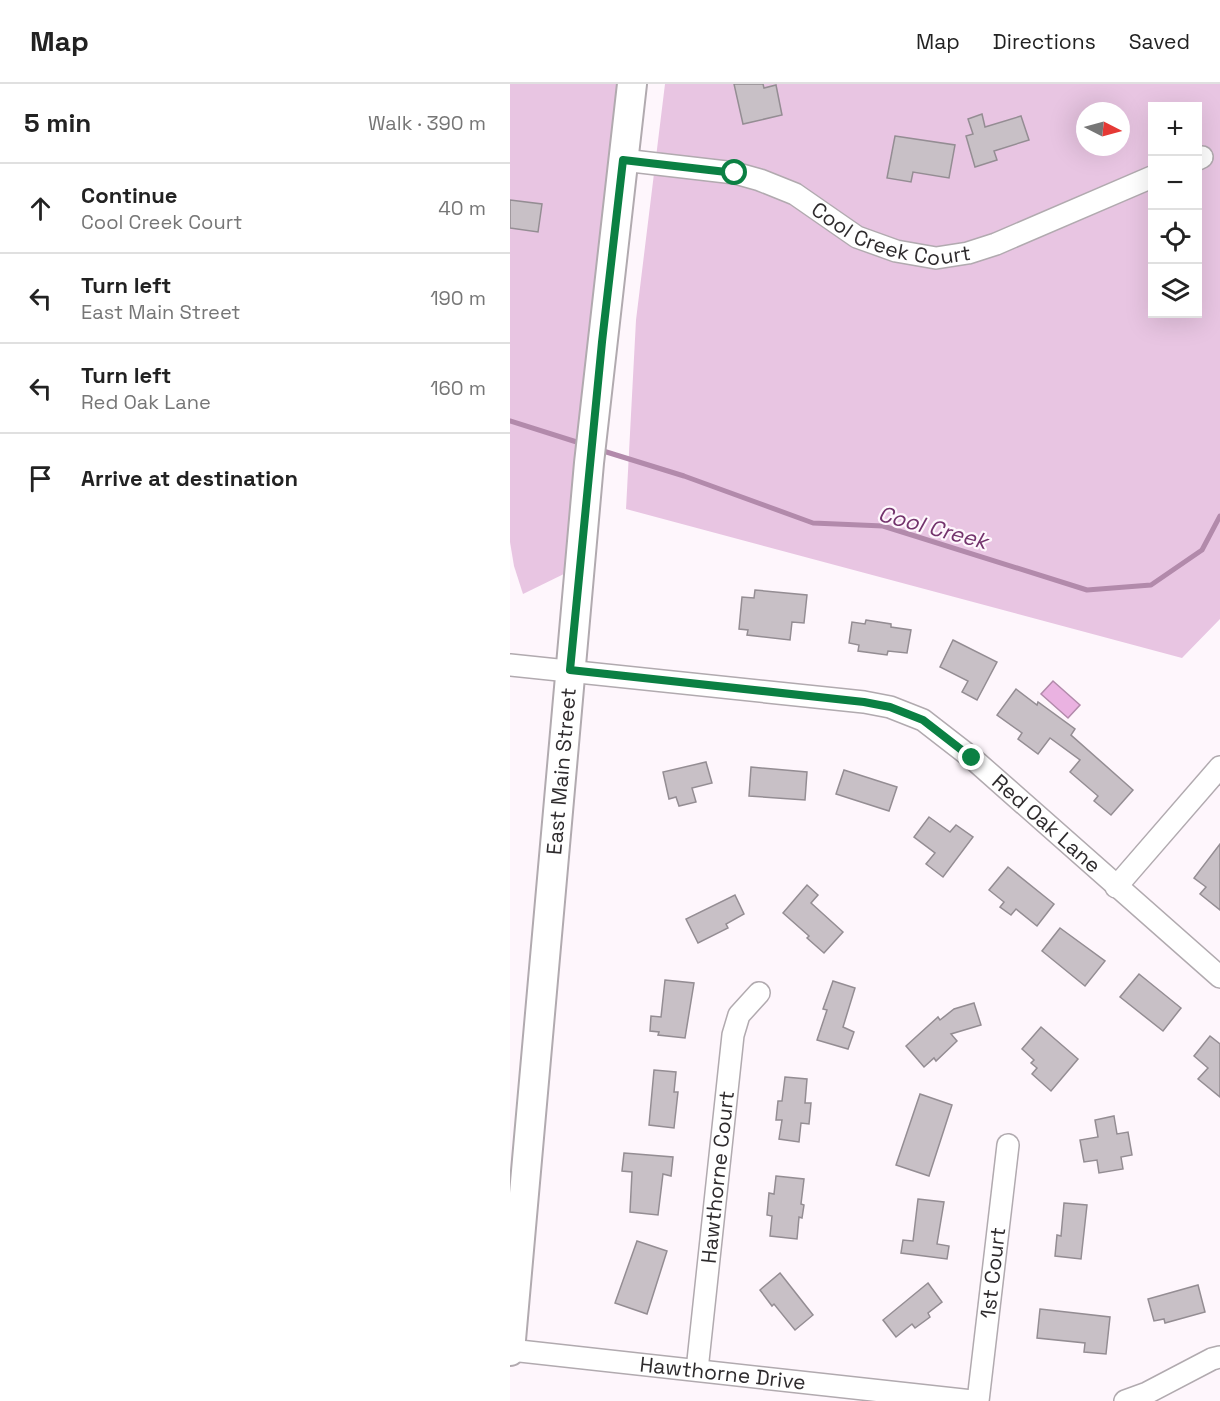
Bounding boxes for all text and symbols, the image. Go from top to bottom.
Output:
text: Map [30,23,89,59]
text: Map [916,28,960,55]
text: Directions [993,28,1096,55]
text: Saved [1129,28,1190,55]
north arrow [1076,102,1130,156]
map controls [1148,102,1202,318]
button: + [1148,102,1202,156]
text: 5 min [24,106,91,140]
text: Walk · 390 m [368,110,486,136]
button: − [1148,156,1202,210]
route start [721,159,747,185]
text: Continue [81,181,177,209]
icon: ahead [24,192,57,225]
text: 40 m [438,195,486,221]
street label: Cool Creek Court [806,195,972,272]
text: Cool Creek Court [81,209,242,235]
button: locate [1148,210,1202,264]
button: layers [1148,264,1202,318]
text: Turn left [81,271,171,299]
icon: left [24,282,57,315]
text: 190 m [430,285,486,311]
text: East Main Street [81,299,241,325]
text: Turn left [81,361,171,389]
icon: left [24,372,57,405]
text: 160 m [430,375,486,401]
text: Red Oak Lane [81,389,211,415]
icon: arrive [24,462,57,495]
text: Arrive at destination [81,464,298,492]
water label: Cool Creek [875,499,993,556]
street label: East Main Street [540,687,582,856]
route end [958,744,984,770]
street label: Red Oak Lane [987,768,1107,878]
street label: Hawthorne Court [695,1089,740,1265]
street label: 1st Court [974,1226,1011,1320]
street label: Hawthorne Drive [638,1350,807,1396]

